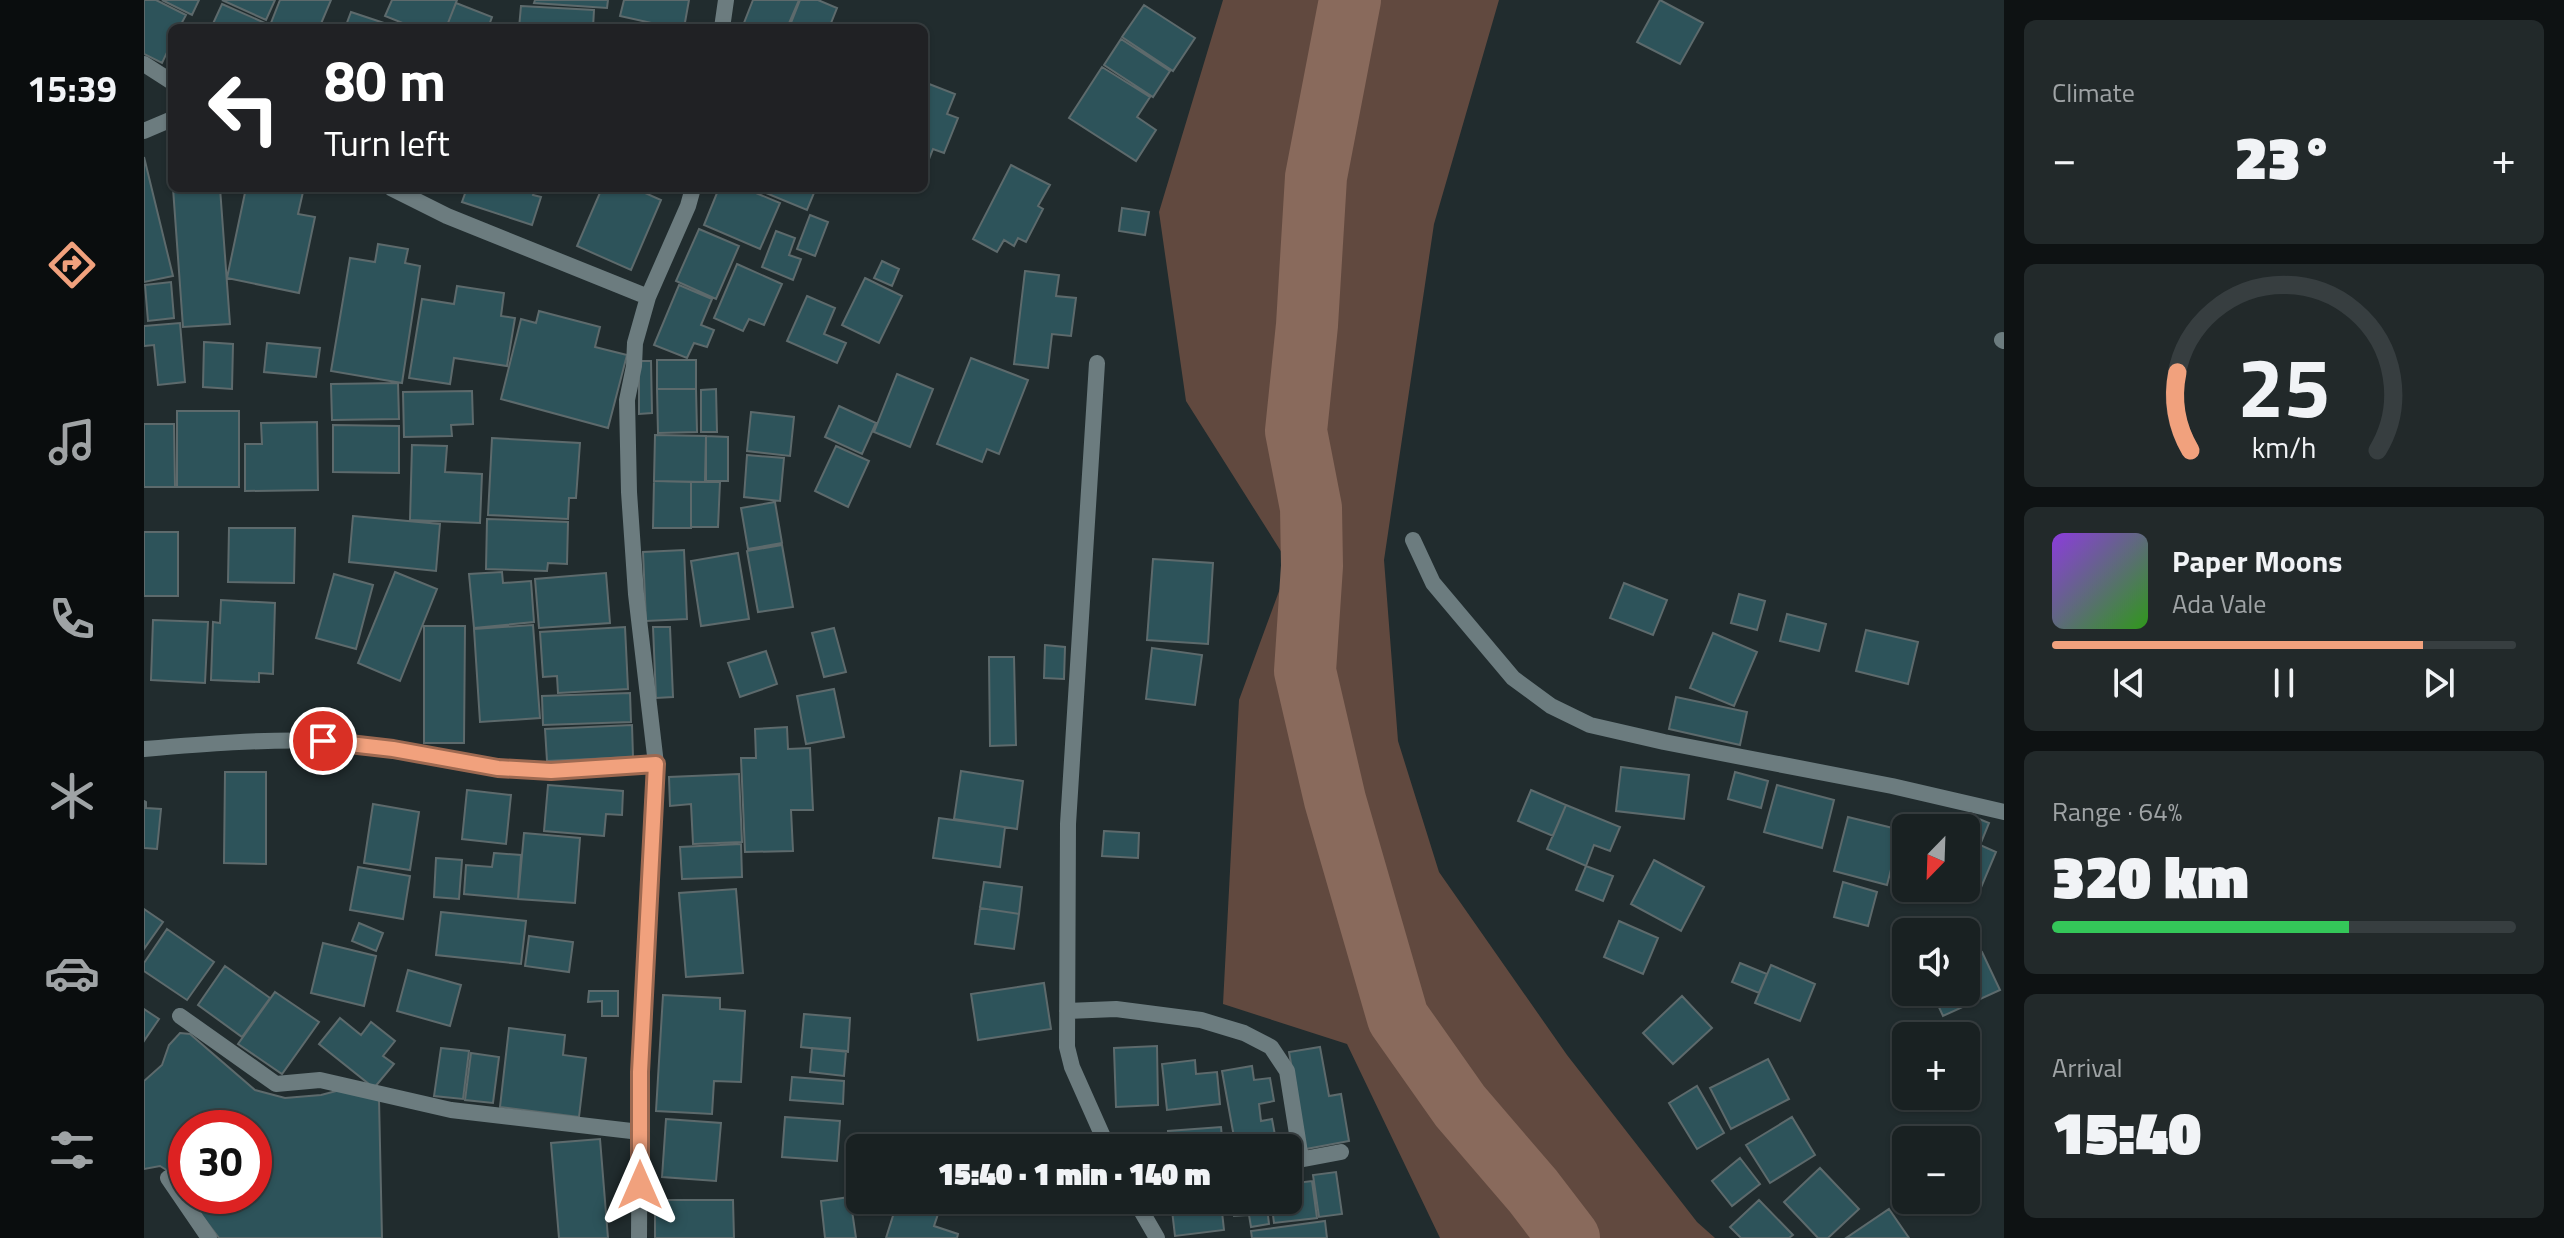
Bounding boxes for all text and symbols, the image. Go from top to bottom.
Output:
text: 80 m [324,38,446,123]
icon: left [192,56,296,160]
text: 15:39 [27,61,117,116]
text: Climate [2052,73,2135,112]
text: 23° [2235,111,2334,202]
text: Turn left [324,115,450,170]
text: − [2052,124,2077,191]
text: + [2491,124,2516,191]
icon: directions [44,237,100,293]
text: 25 [2237,323,2331,449]
icon: music [44,414,100,470]
text: km/h [2252,427,2316,470]
text: Paper Moons [2172,538,2342,584]
text: Ada Vale [2172,584,2266,623]
icon: phone [44,591,100,647]
icon: previous [2107,661,2151,705]
icon: pause [2262,661,2306,705]
icon: next [2417,661,2461,705]
pin [289,707,357,775]
icon: arrive [301,719,345,763]
icon: climate [44,768,100,824]
text: Range · 64% [2052,792,2182,831]
north arrow [1892,814,1980,902]
map controls [1892,814,1980,1214]
text: 320 km [2052,830,2249,921]
button: sound [1892,918,1980,1006]
icon: car [44,945,100,1001]
button: + [1892,1022,1980,1110]
text: Arrival [2052,1048,2123,1087]
text: 15:40 [2052,1086,2201,1177]
speed limit sign: 30 [168,1110,272,1214]
icon: filters [44,1122,100,1178]
button: − [1892,1126,1980,1214]
position arrow [598,1143,682,1227]
text: 15:40 · 1 min · 140 m [938,1151,1210,1197]

